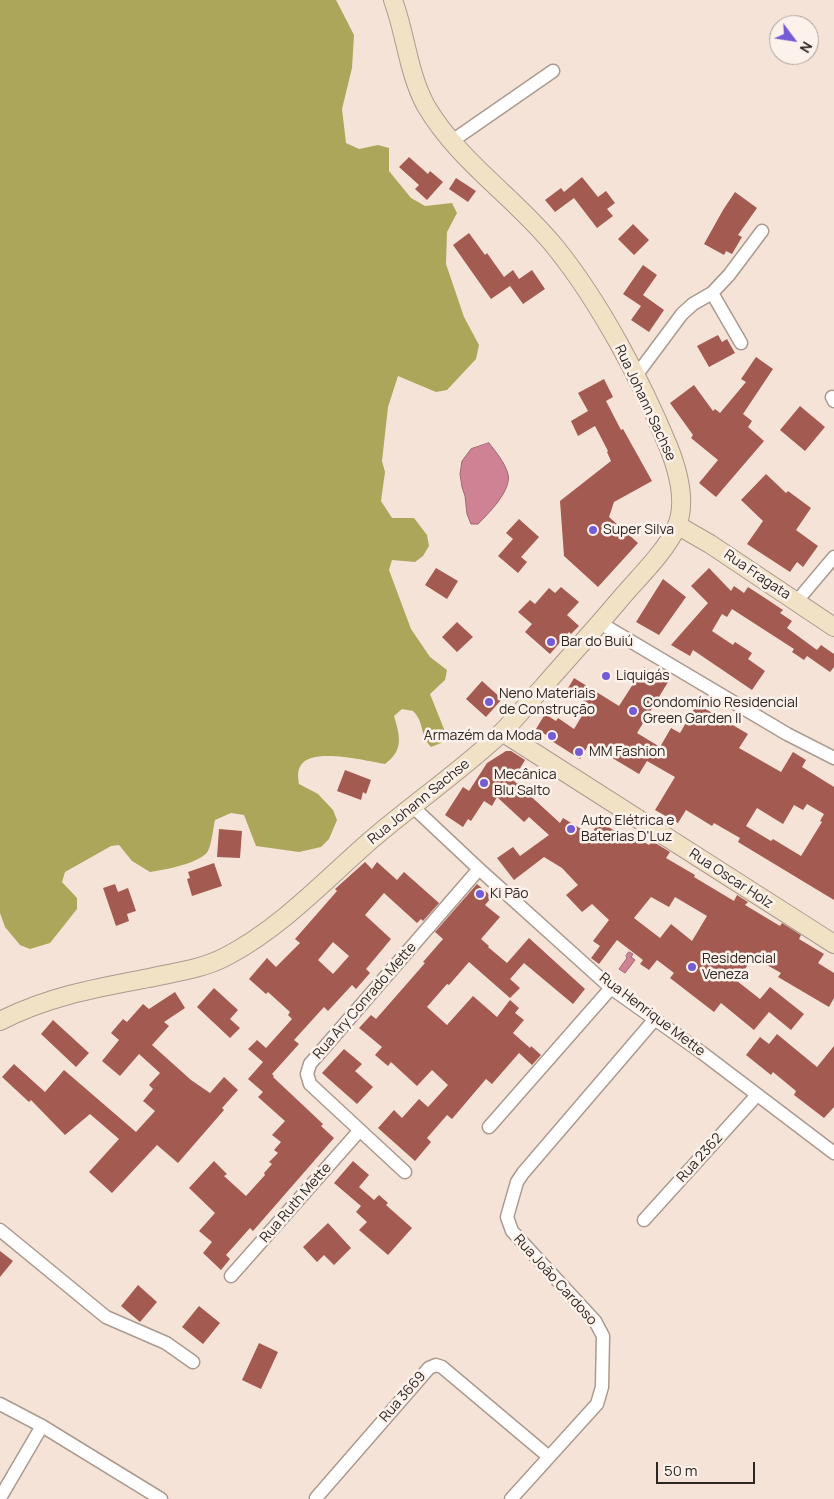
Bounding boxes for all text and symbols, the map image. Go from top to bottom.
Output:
north arrow [769,15,819,65]
text: N [796,38,817,57]
street label: Rua Johann Sachse [611,342,679,464]
place label: Super Silva [603,522,674,538]
marker: Super Silva [587,524,599,536]
street label: Rua Fragata [720,547,794,603]
place label: Bar do Buiú [561,634,633,650]
marker: Bar do Buiú [545,636,557,648]
place label: Liquigás [616,668,670,684]
marker: Liquigás [600,670,612,682]
place label: Neno Materiais de Construção [499,686,596,719]
place label: Condomínio Residencial Green Garden II [643,695,798,728]
marker: Neno Materiais de Construção [483,696,495,708]
marker: Condomínio Residencial Green Garden II [627,705,639,717]
place label: Armazém da Moda [424,728,542,744]
marker: Armazém da Moda [546,730,558,742]
place label: MM Fashion [589,744,665,760]
marker: MM Fashion [573,746,585,758]
street label: Rua Johann Sachse [365,756,473,848]
place label: Mecânica Blu Salto [494,767,556,800]
marker: Mecânica Blu Salto [478,777,490,789]
place label: Auto Elétrica e Baterias D'Luz [581,813,674,846]
marker: Auto Elétrica e Baterias D'Luz [565,823,577,835]
street label: Rua Oscar Holz [686,846,776,912]
place label: Ki Pão [490,886,529,902]
marker: Ki Pão [474,888,486,900]
street label: Rua Ary Conrado Mette [310,939,420,1063]
place label: Residencial Veneza [702,951,776,984]
marker: Residencial Veneza [686,961,698,973]
street label: Rua Henrique Mette [596,970,708,1060]
street label: Rua 2362 [674,1130,726,1186]
street label: Rua Ruth Mette [257,1160,335,1246]
street label: Rua João Cardoso [510,1231,600,1329]
street label: Rua 3669 [377,1368,429,1426]
scale bar [659,1452,758,1484]
text: 50 m [664,1460,698,1481]

